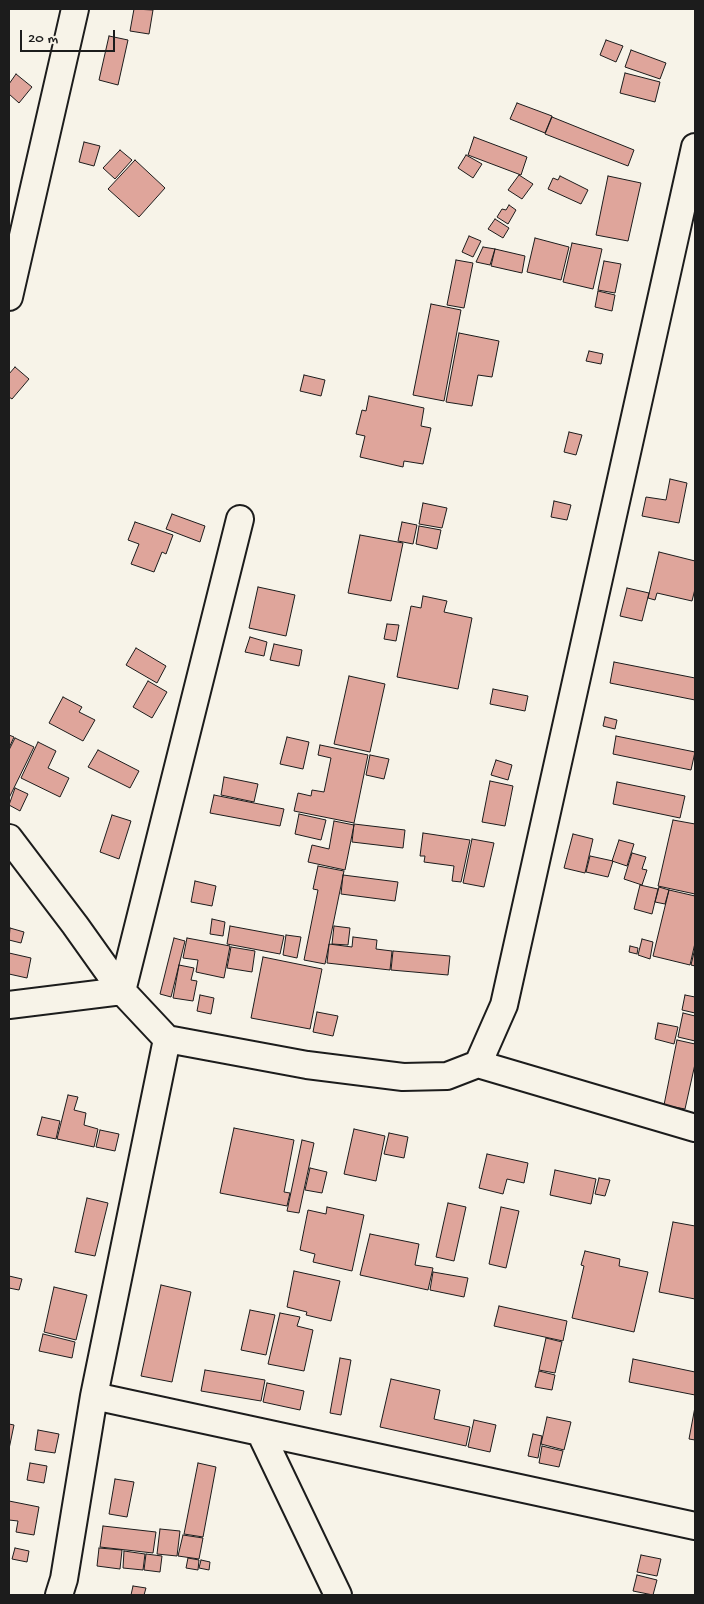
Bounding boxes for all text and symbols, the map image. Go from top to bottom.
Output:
scale bar [22,20,118,52]
text: 20 m [28,30,58,48]

